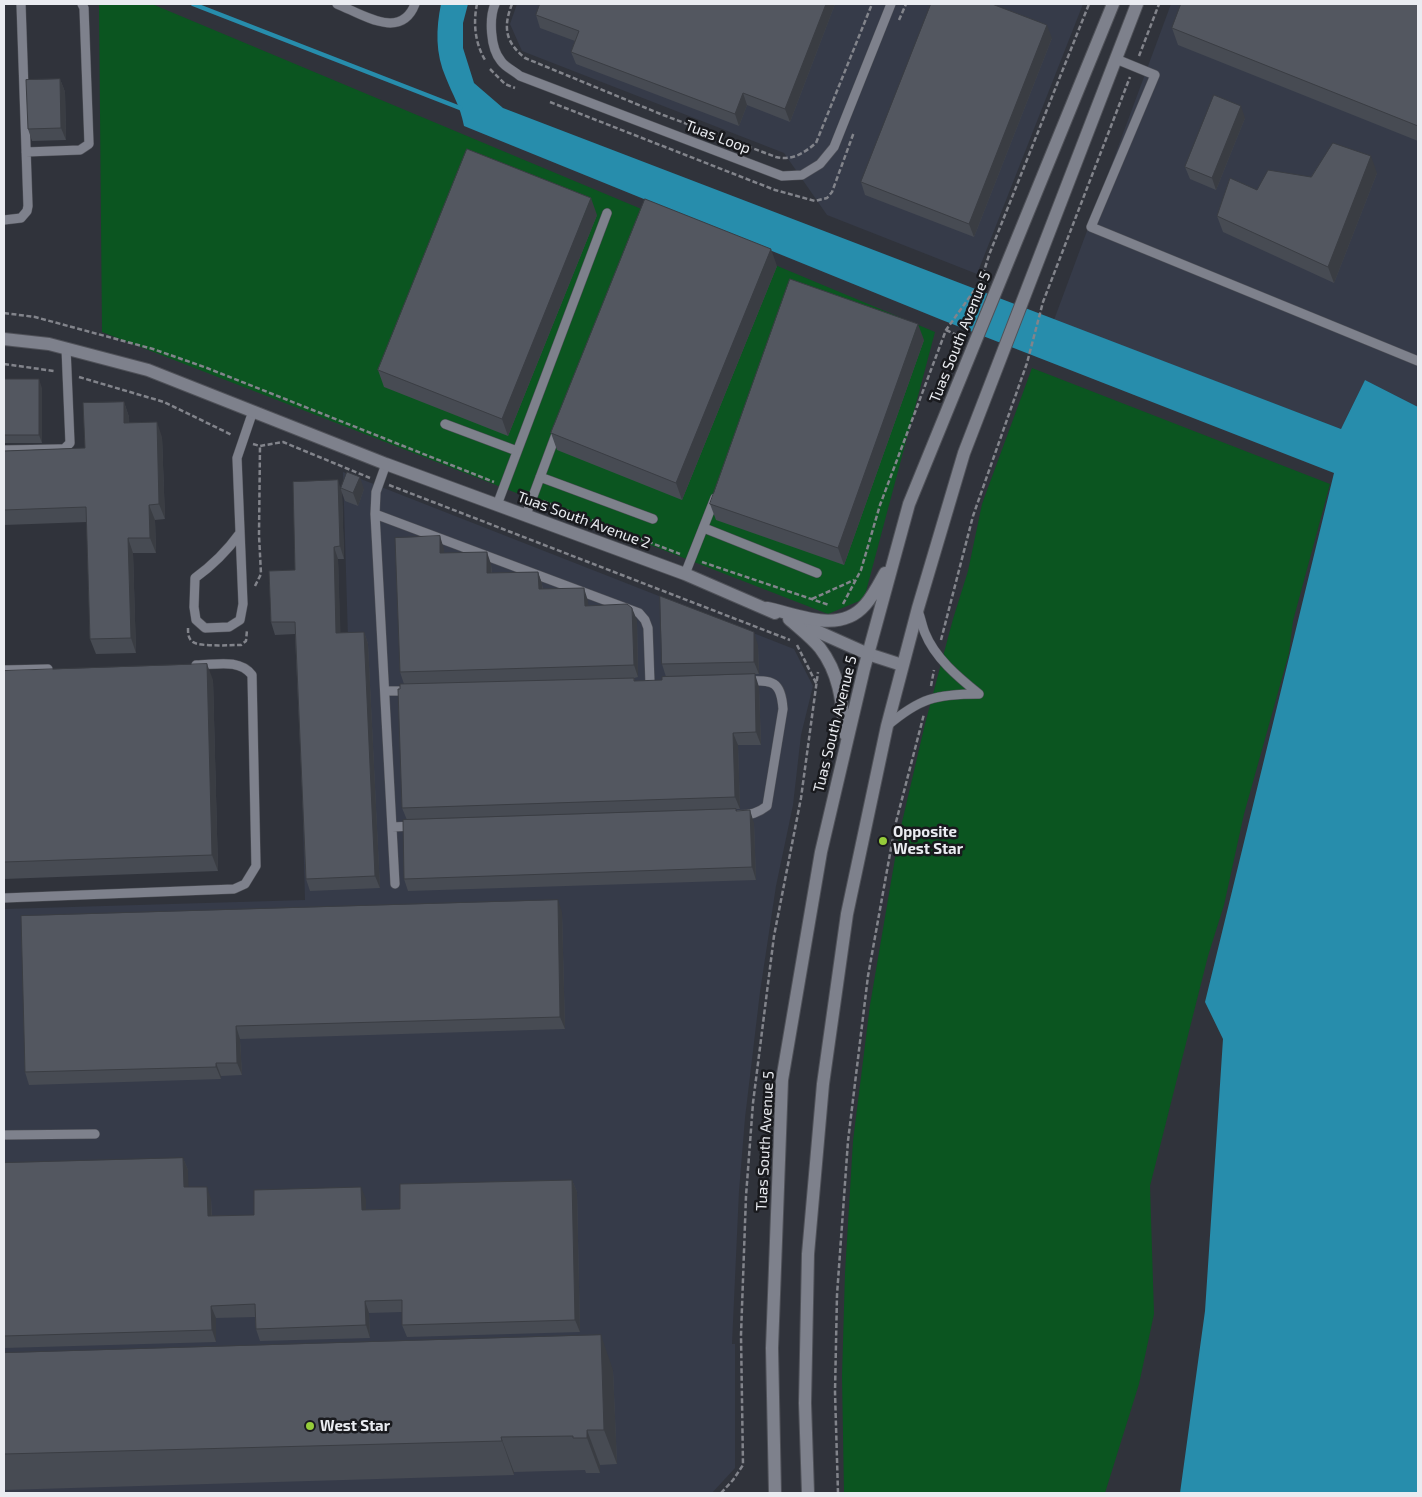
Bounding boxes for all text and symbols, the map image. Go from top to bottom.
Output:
street label: Tuas Loop [683,116,753,158]
street label: Tuas South Avenue 5 [925,269,995,405]
street label: Tuas South Avenue 2 [515,488,653,552]
street label: Tuas South Avenue 5 [809,654,861,794]
place label: Opposite West Star [893,823,963,858]
marker: Opposite West Star [877,835,889,847]
street label: Tuas South Avenue 5 [752,1071,778,1211]
place label: West Star [320,1417,390,1435]
marker: West Star [304,1420,316,1432]

